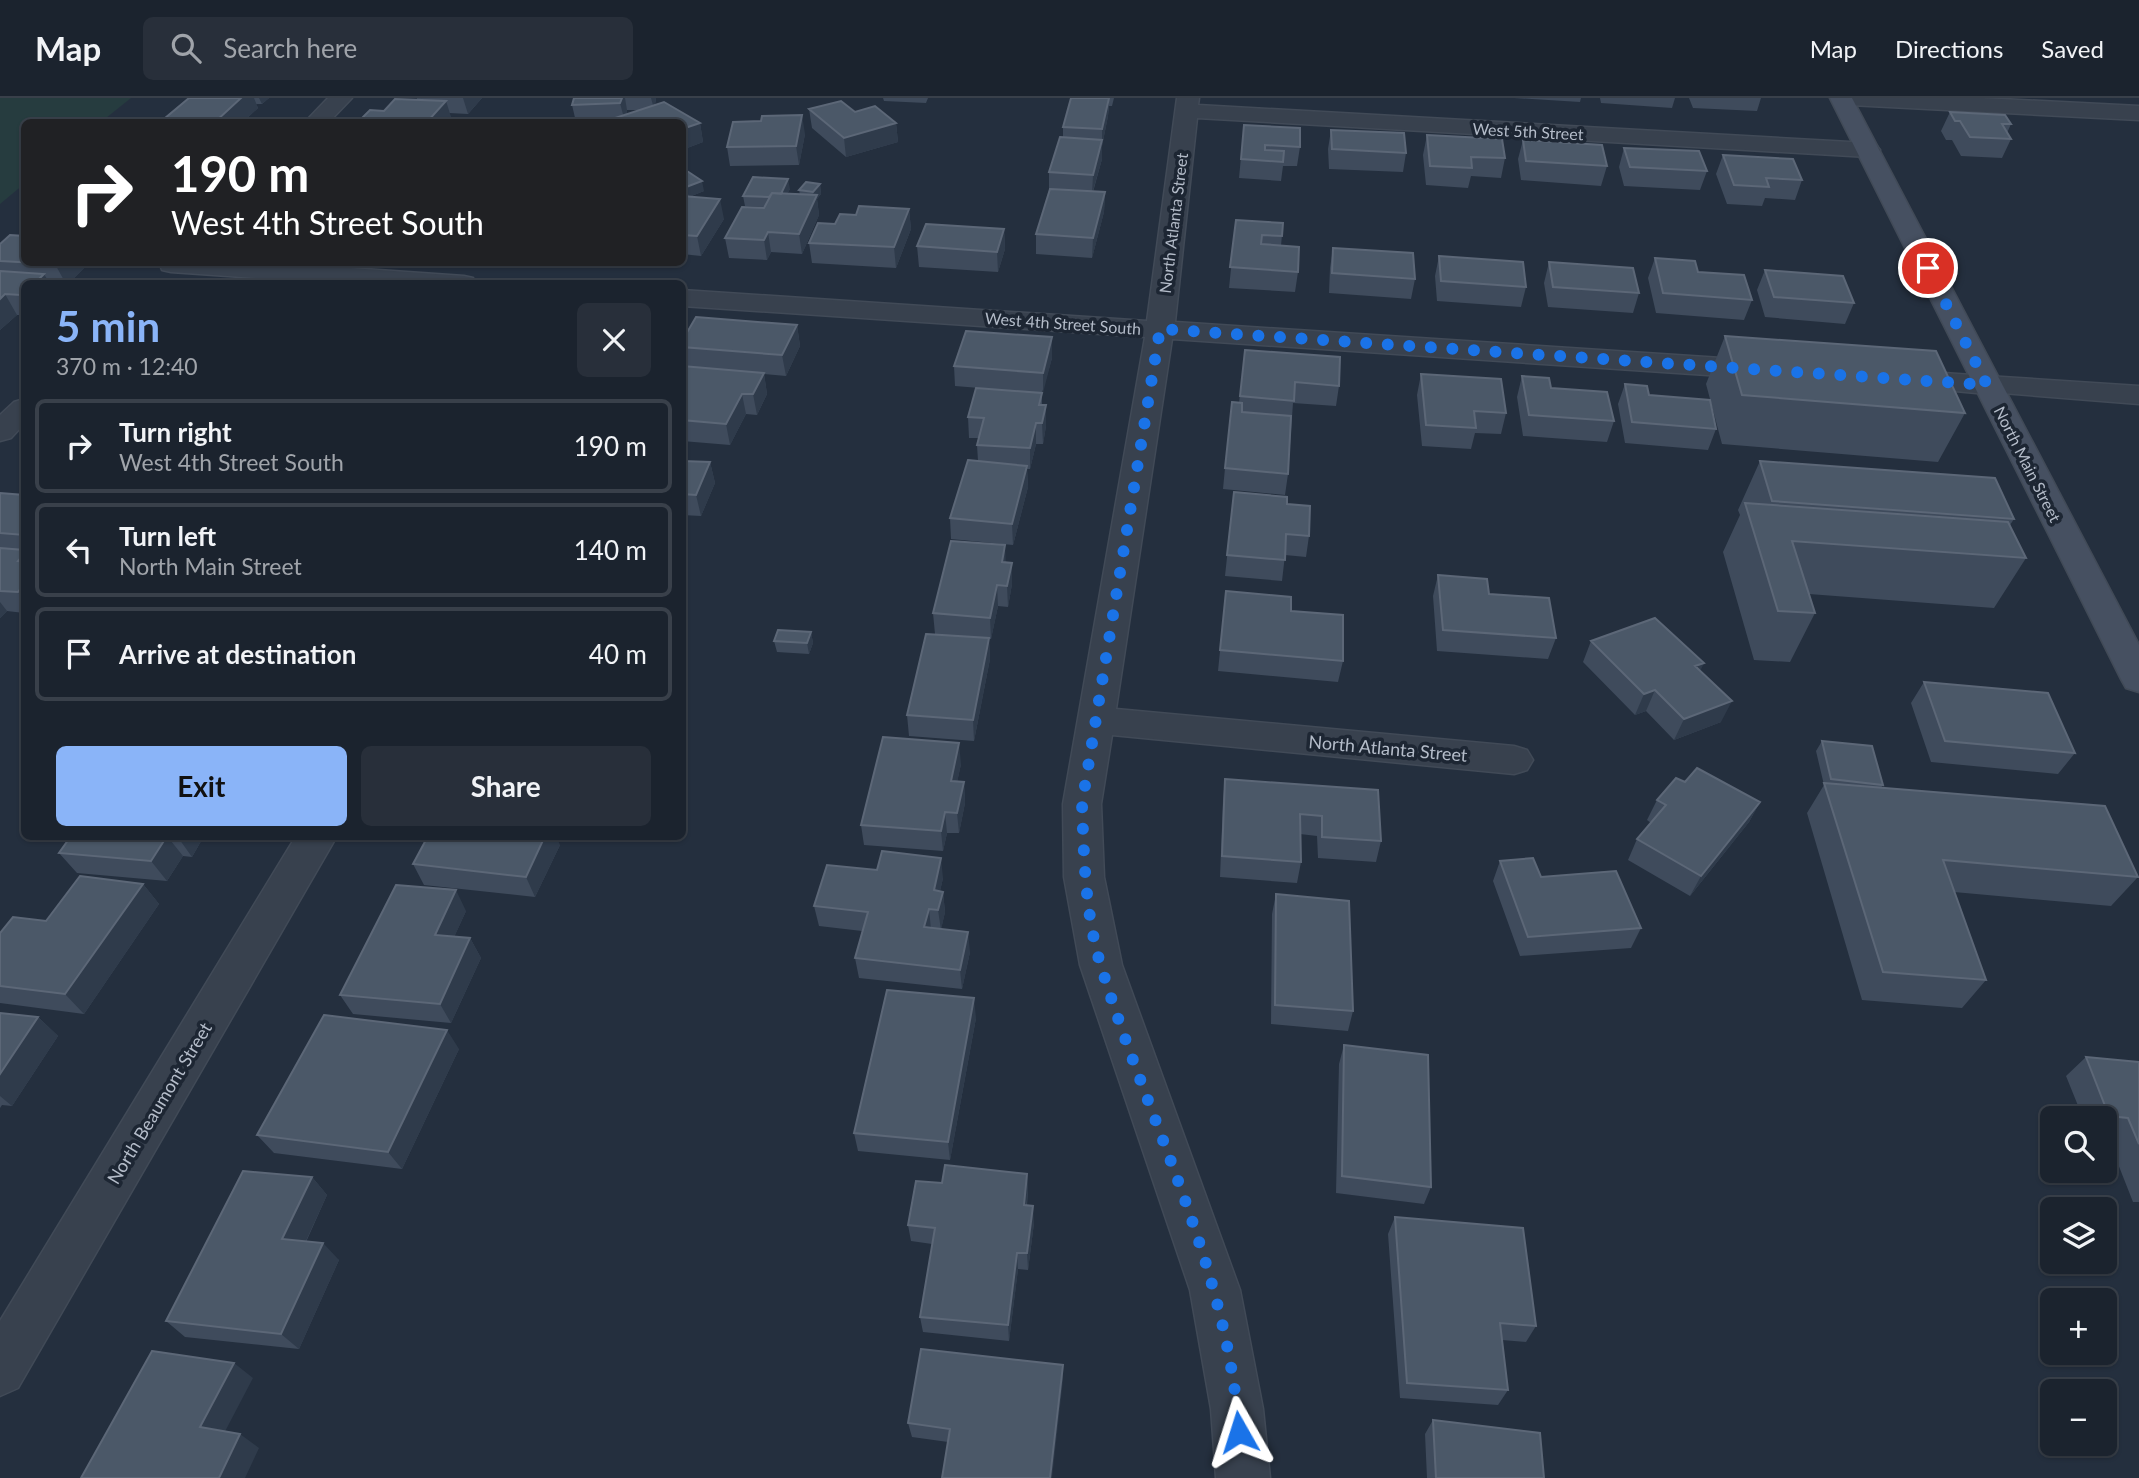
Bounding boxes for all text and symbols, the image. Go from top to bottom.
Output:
search box [143,17,633,80]
text: Map [35,28,101,68]
icon: search [167,29,205,67]
text: Search here [223,32,357,64]
text: Map [1810,34,1857,63]
text: Directions [1895,34,2003,63]
text: Saved [2041,34,2104,63]
street label: West 5th Street [1472,119,1584,143]
text: 190 m [171,144,309,202]
icon: right [56,147,147,238]
street label: North Atlanta Street [1155,151,1191,294]
text: West 4th Street South [171,203,484,242]
pin [1898,238,1958,298]
icon: arrive [1909,249,1947,287]
text: 5 min [56,301,160,351]
button: close [577,303,651,377]
street label: West 4th Street South [984,308,1142,338]
text: 370 m · 12:40 [56,352,198,380]
street label: North Main Street [1991,403,2065,525]
text: Turn right [119,416,232,448]
icon: right [60,427,98,465]
text: 190 m [574,430,647,462]
text: West 4th Street South [119,448,344,476]
text: Turn left [119,520,216,552]
icon: left [60,531,98,569]
text: 140 m [574,534,647,566]
text: North Main Street [119,552,302,580]
icon: arrive [60,635,98,673]
text: Arrive at destination [119,638,356,670]
text: 40 m [589,638,647,670]
street label: North Atlanta Street [1308,730,1469,766]
button: Exit [56,746,347,826]
button: Share [361,746,651,826]
street label: North Beaumont Street [102,1018,216,1188]
map controls [2040,1106,2117,1456]
button: search [2040,1106,2117,1183]
button: layers [2040,1197,2117,1274]
button: + [2040,1288,2117,1365]
button: − [2040,1379,2117,1456]
position arrow [1202,1395,1276,1469]

